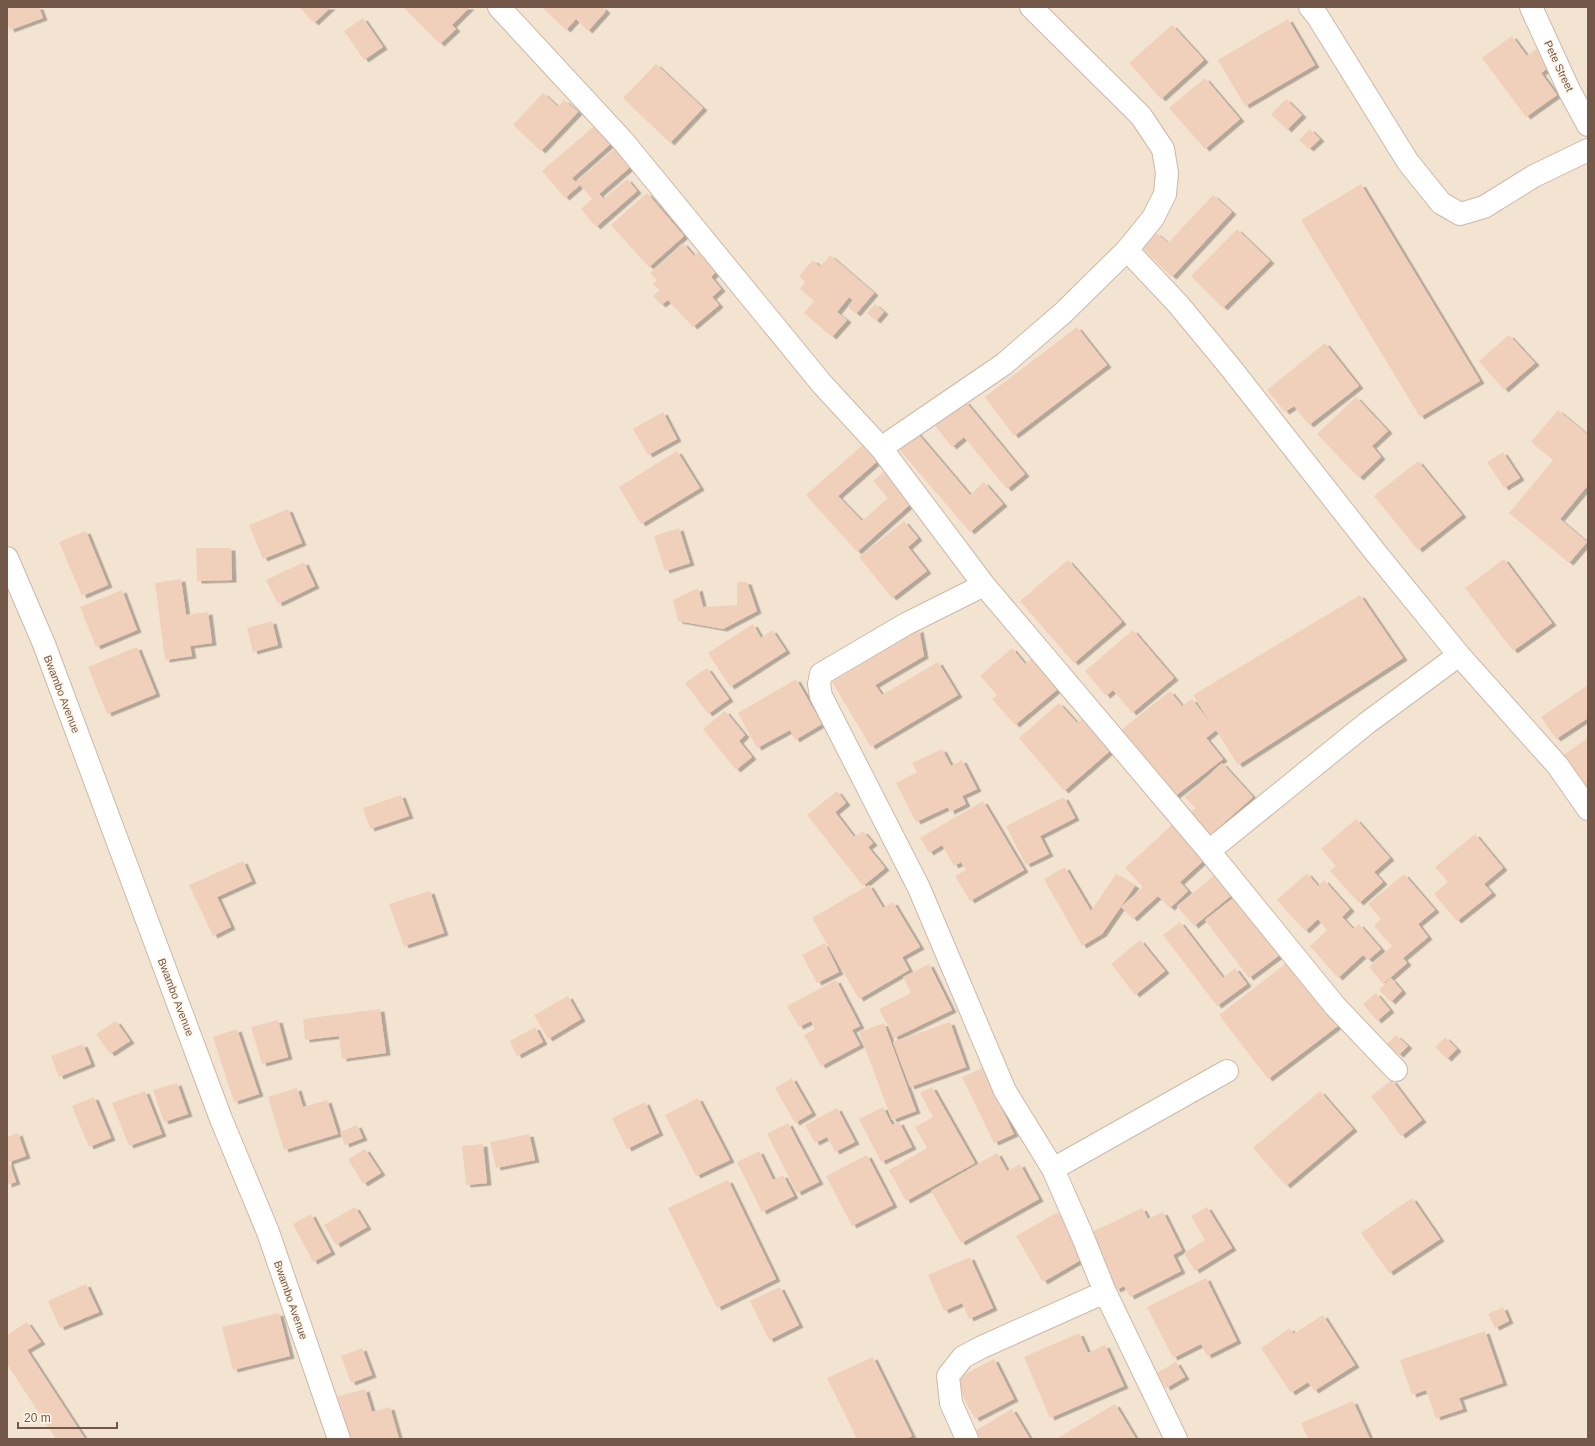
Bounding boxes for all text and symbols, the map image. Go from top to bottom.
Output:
street label: Pete Street [1542,39,1576,93]
street label: Bwambo Avenue [42,653,82,735]
street label: Bwambo Avenue [156,956,196,1038]
street label: Bwambo Avenue [272,1259,310,1341]
scale bar [18,1404,117,1430]
text: 20 m [24,1411,51,1425]

